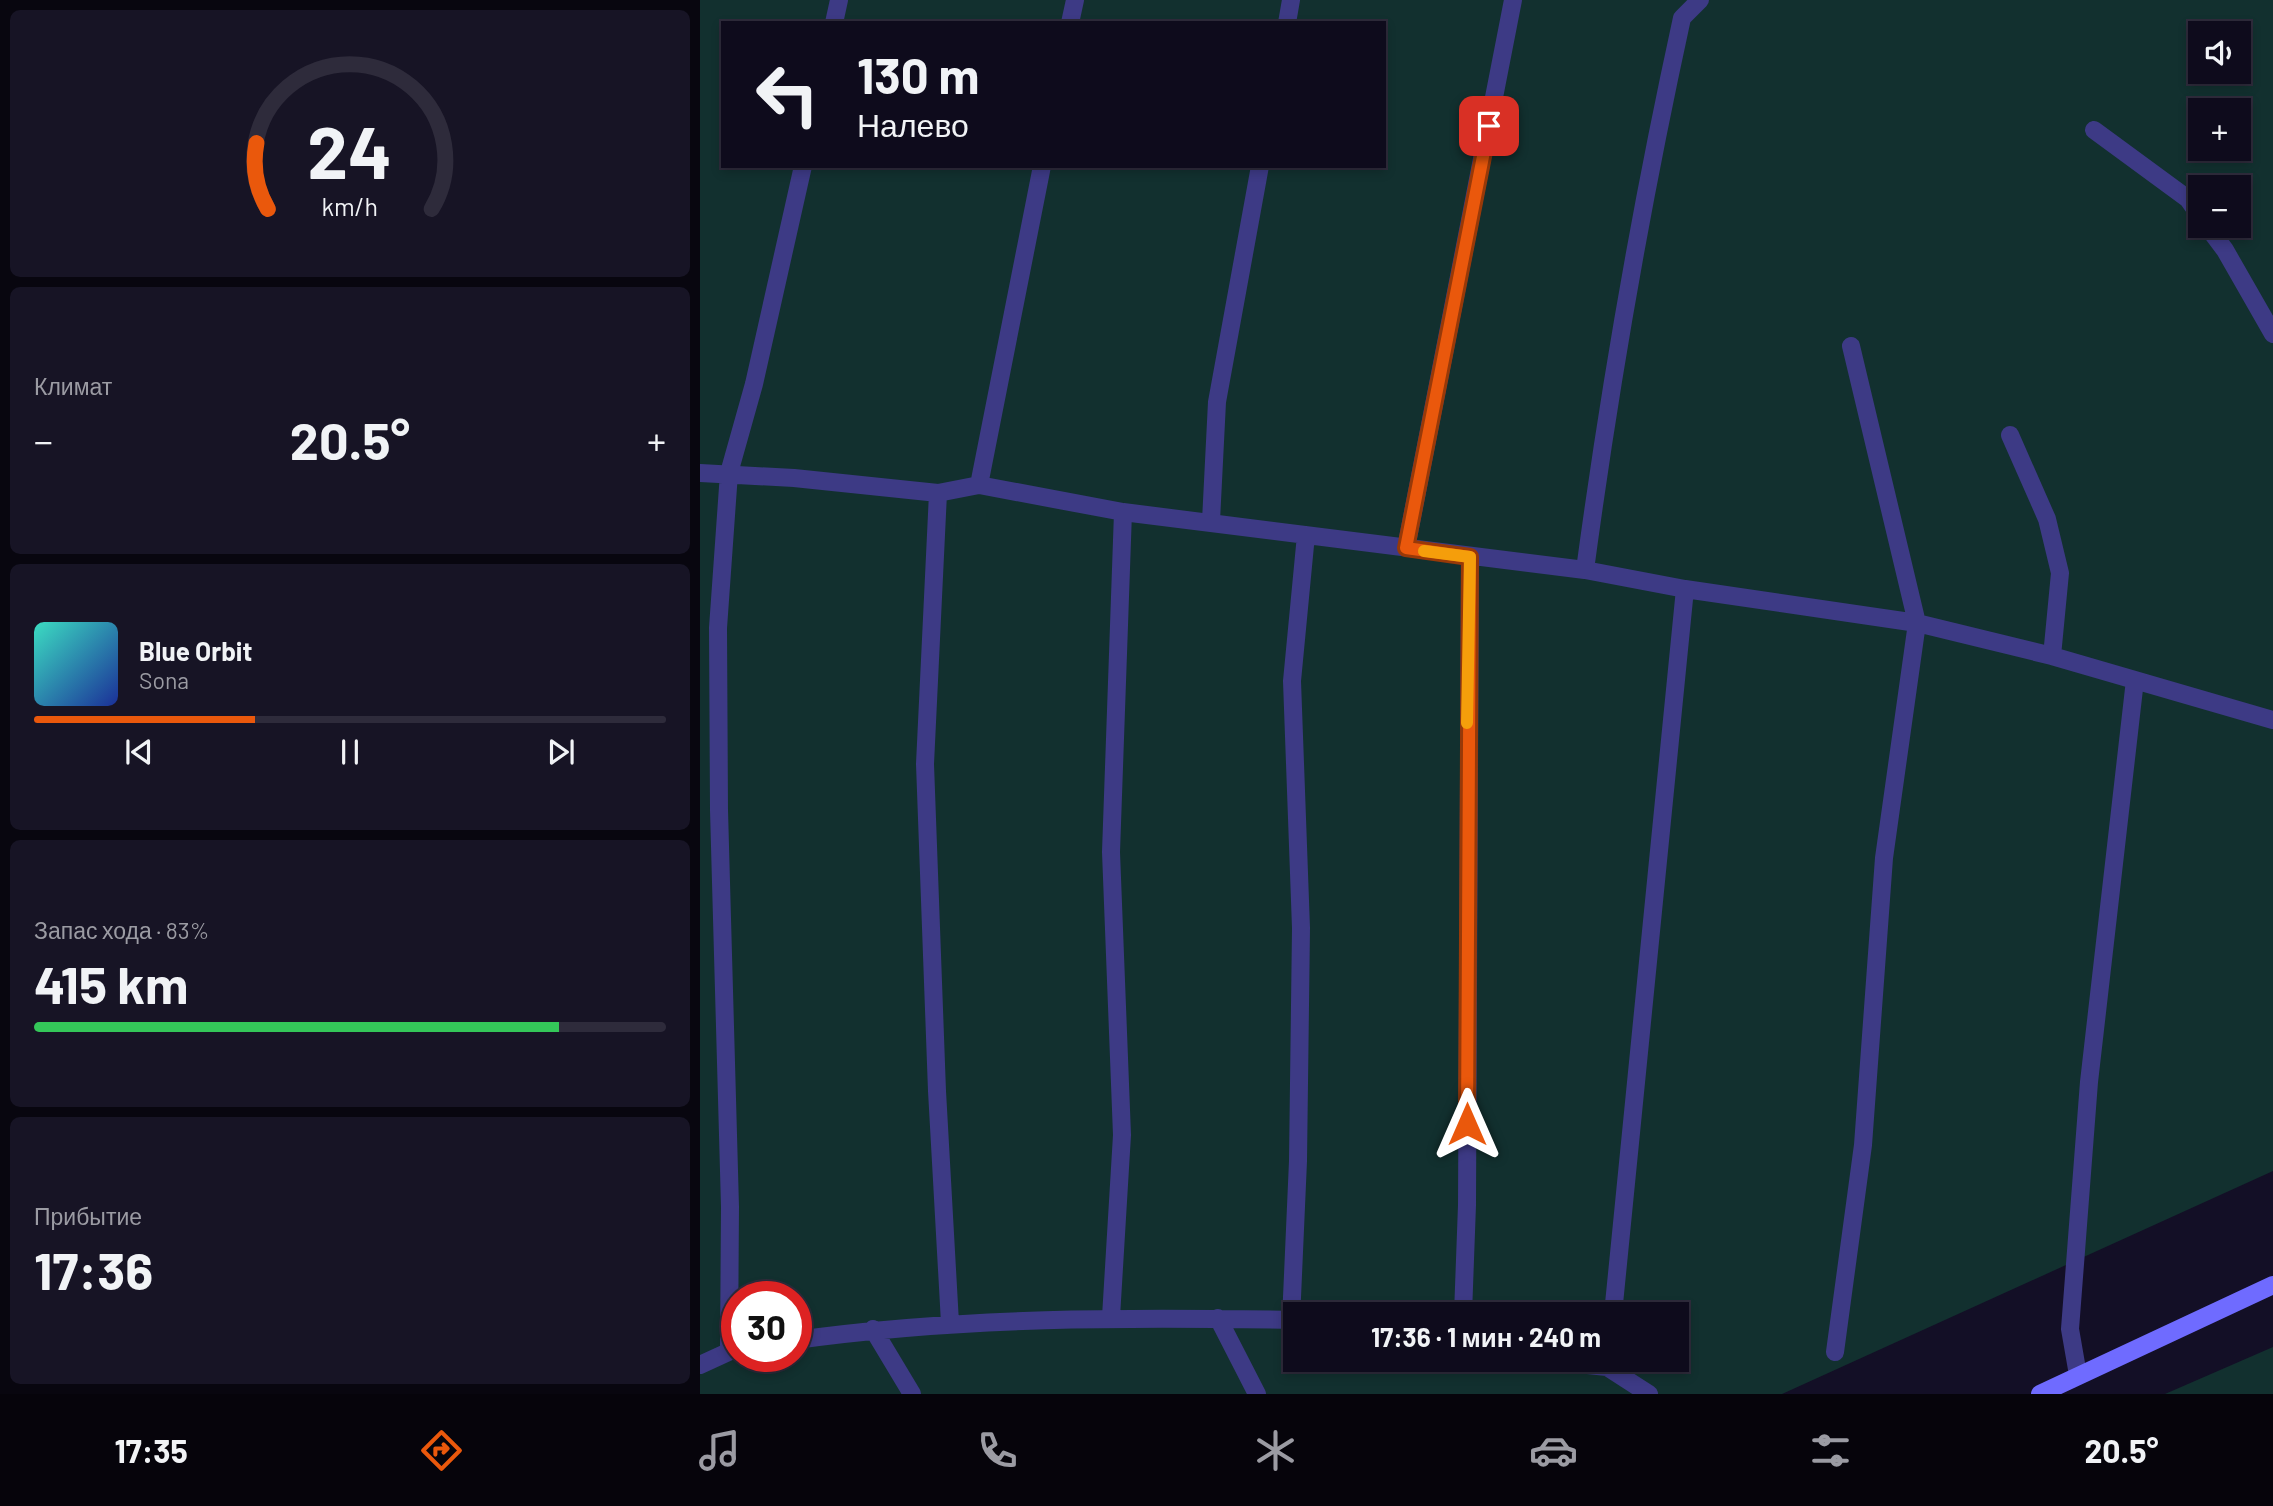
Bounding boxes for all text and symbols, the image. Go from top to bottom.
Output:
map controls [2188,21,2251,238]
button: sound [2188,21,2251,84]
text: 130 m [857,45,979,104]
icon: left [742,49,833,140]
pin [1459,96,1519,156]
button: + [2188,98,2251,161]
text: Налево [857,105,969,143]
text: 24 [308,107,392,195]
icon: arrive [1470,107,1508,145]
button: − [2188,175,2251,238]
text: km/h [322,191,378,221]
text: Климат [34,372,112,400]
text: 20.5° [290,408,410,470]
text: − [34,417,53,463]
text: + [647,417,666,463]
text: Blue Orbit [139,635,252,666]
text: Sona [139,666,189,694]
icon: previous [120,733,158,771]
icon: pause [331,733,369,771]
icon: next [542,733,580,771]
text: Запас хода · 83% [34,916,209,944]
text: 415 km [34,952,188,1014]
position arrow [1430,1087,1504,1161]
text: Прибытие [34,1202,142,1230]
text: 17:36 [34,1238,153,1300]
speed limit sign: 30 [721,1281,812,1372]
text: 17:36 · 1 мин · 240 m [1371,1321,1601,1352]
icon: directions [417,1426,466,1475]
icon: music [695,1426,744,1475]
icon: phone [973,1426,1022,1475]
icon: climate [1251,1426,1300,1475]
icon: car [1529,1426,1578,1475]
icon: filters [1806,1426,1855,1475]
text: 17:35 [114,1431,188,1469]
text: 20.5° [2084,1431,2159,1469]

